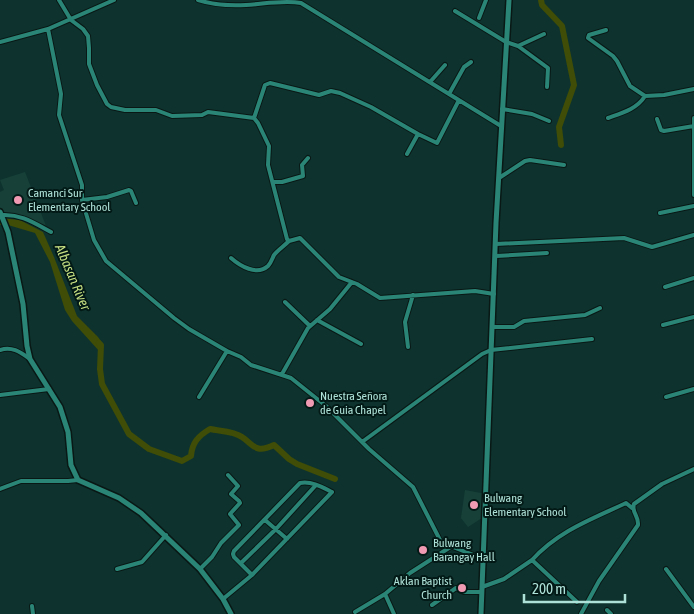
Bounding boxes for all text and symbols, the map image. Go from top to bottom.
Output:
place label: Camanci Sur Elementary School [28,186,111,214]
marker: Camanci Sur Elementary School [12,194,24,206]
water label: Albasan River [52,241,94,313]
place label: Nuestra Señora de Guia Chapel [320,389,387,417]
marker: Nuestra Señora de Guia Chapel [304,397,316,409]
place label: Bulwang Elementary School [484,491,567,519]
marker: Bulwang Elementary School [468,499,480,511]
place label: Bulwang Barangay Hall [433,536,496,564]
marker: Bulwang Barangay Hall [417,544,429,556]
scale bar [524,572,625,604]
place label: Aklan Baptist Church [394,574,453,602]
text: 200 m [532,580,566,597]
marker: Aklan Baptist Church [456,582,468,594]

